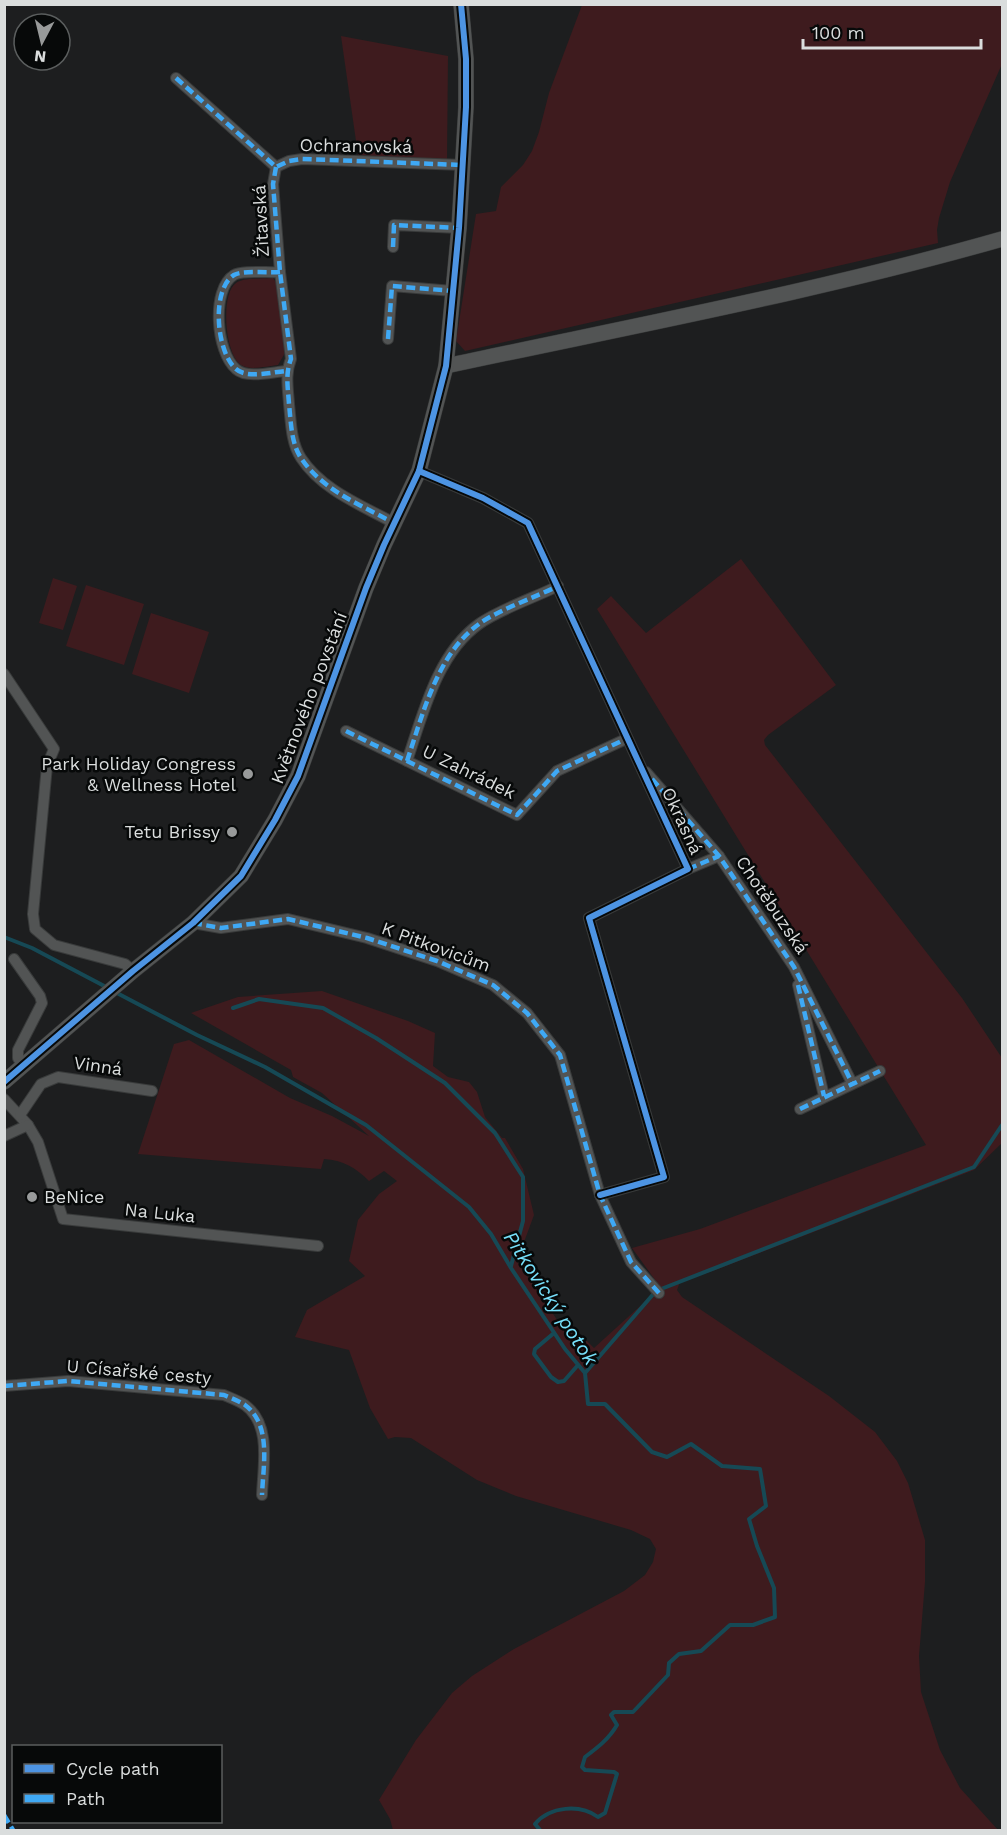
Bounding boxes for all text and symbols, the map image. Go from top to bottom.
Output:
north arrow [12,12,72,72]
scale bar [803,12,982,50]
text: 100 m [812,22,865,43]
text: N [33,46,47,67]
street label: Ochranovská [299,134,413,157]
street label: Žitavská [248,184,273,258]
street label: Květnového povstání [266,609,351,787]
street label: U Zahrádek [419,740,519,803]
place label: Park Holiday Congress & Wellness Hotel [41,753,236,795]
marker: Park Holiday Congress & Wellness Hotel [241,767,255,781]
street label: Okrasná [658,784,707,858]
place label: Tetu Brissy [125,821,221,842]
marker: Tetu Brissy [225,825,239,839]
street label: Chotěbuzská [732,852,813,958]
street label: K Pitkovicům [379,917,493,976]
street label: Vinná [72,1052,124,1079]
place label: BeNice [44,1186,105,1207]
marker: BeNice [25,1190,39,1204]
street label: Na Luka [124,1198,196,1227]
water label: Pitkovický potok [499,1226,604,1370]
street label: U Císařské cesty [66,1355,213,1388]
legend [12,1745,222,1823]
text: Cycle path [66,1758,160,1779]
text: Path [66,1788,106,1809]

